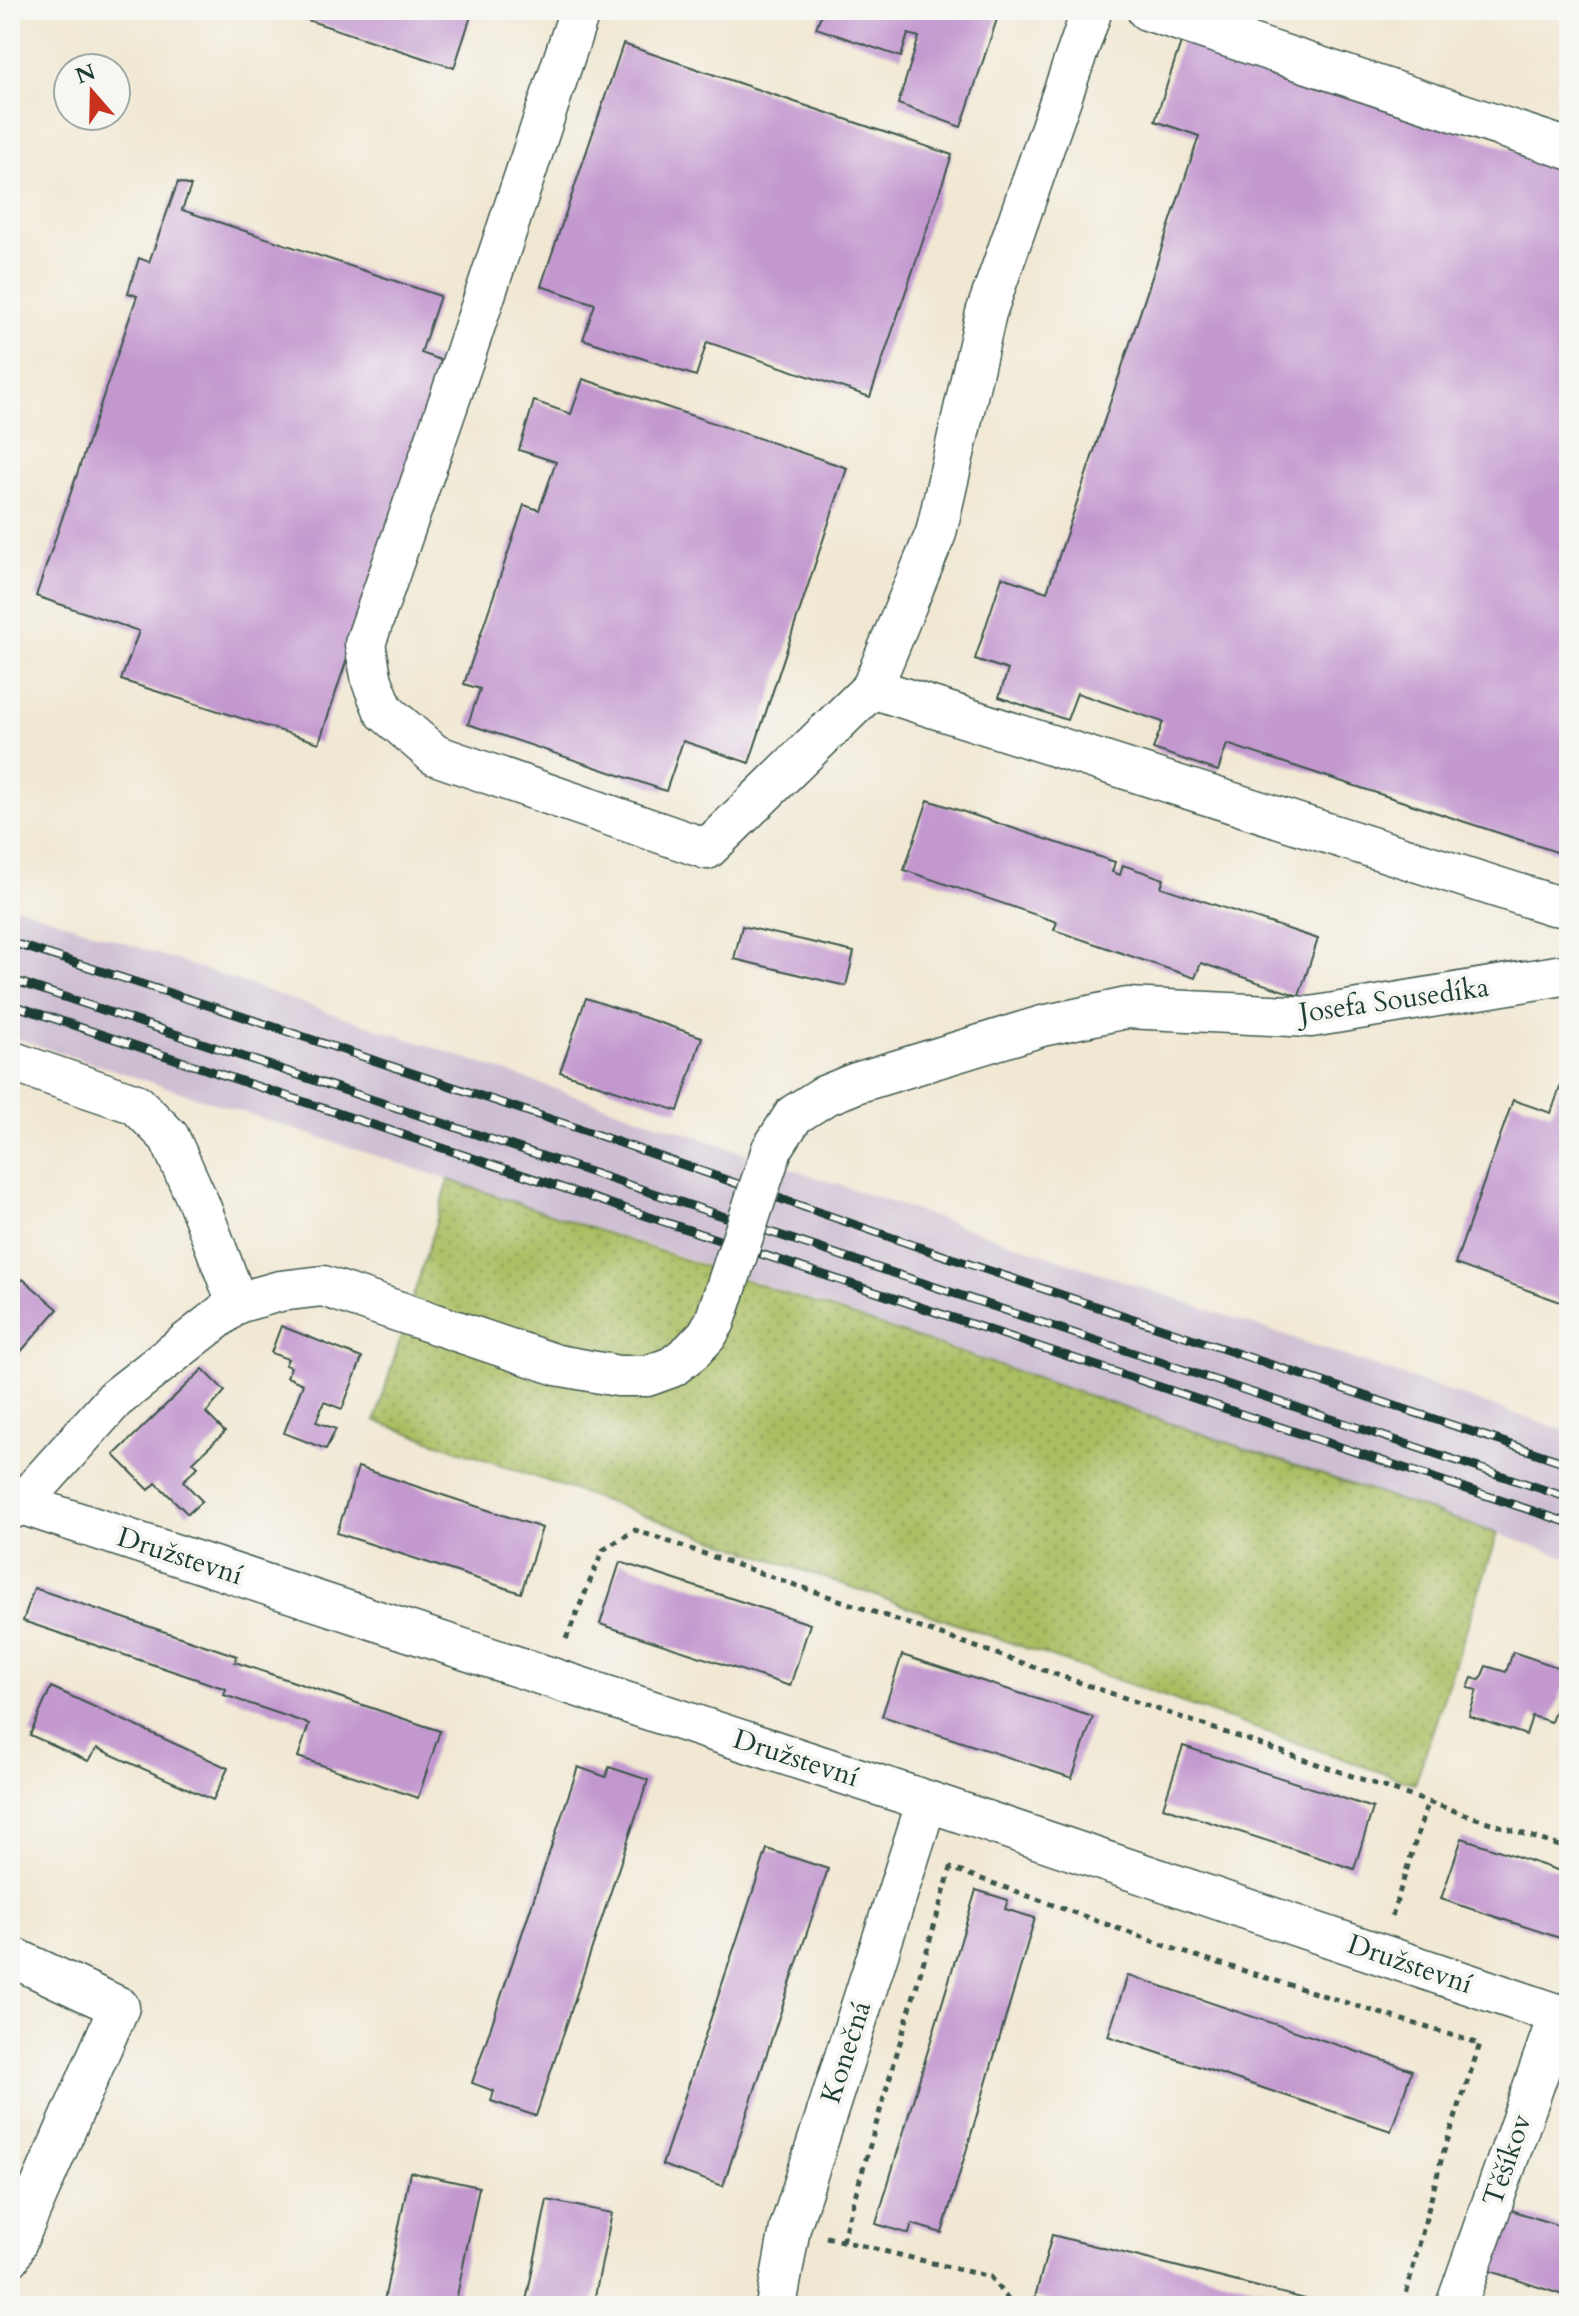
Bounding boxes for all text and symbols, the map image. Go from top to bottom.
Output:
north arrow [52,52,132,132]
text: N [71,57,100,92]
street label: Josefa Sousedíka [1293,968,1491,1033]
street label: Družstevní [112,1518,248,1594]
street label: Družstevní [728,1720,864,1796]
street label: Družstevní [1342,1925,1478,2003]
street label: Konečná [812,1996,880,2108]
street label: Těšíkov [1474,2108,1541,2211]

